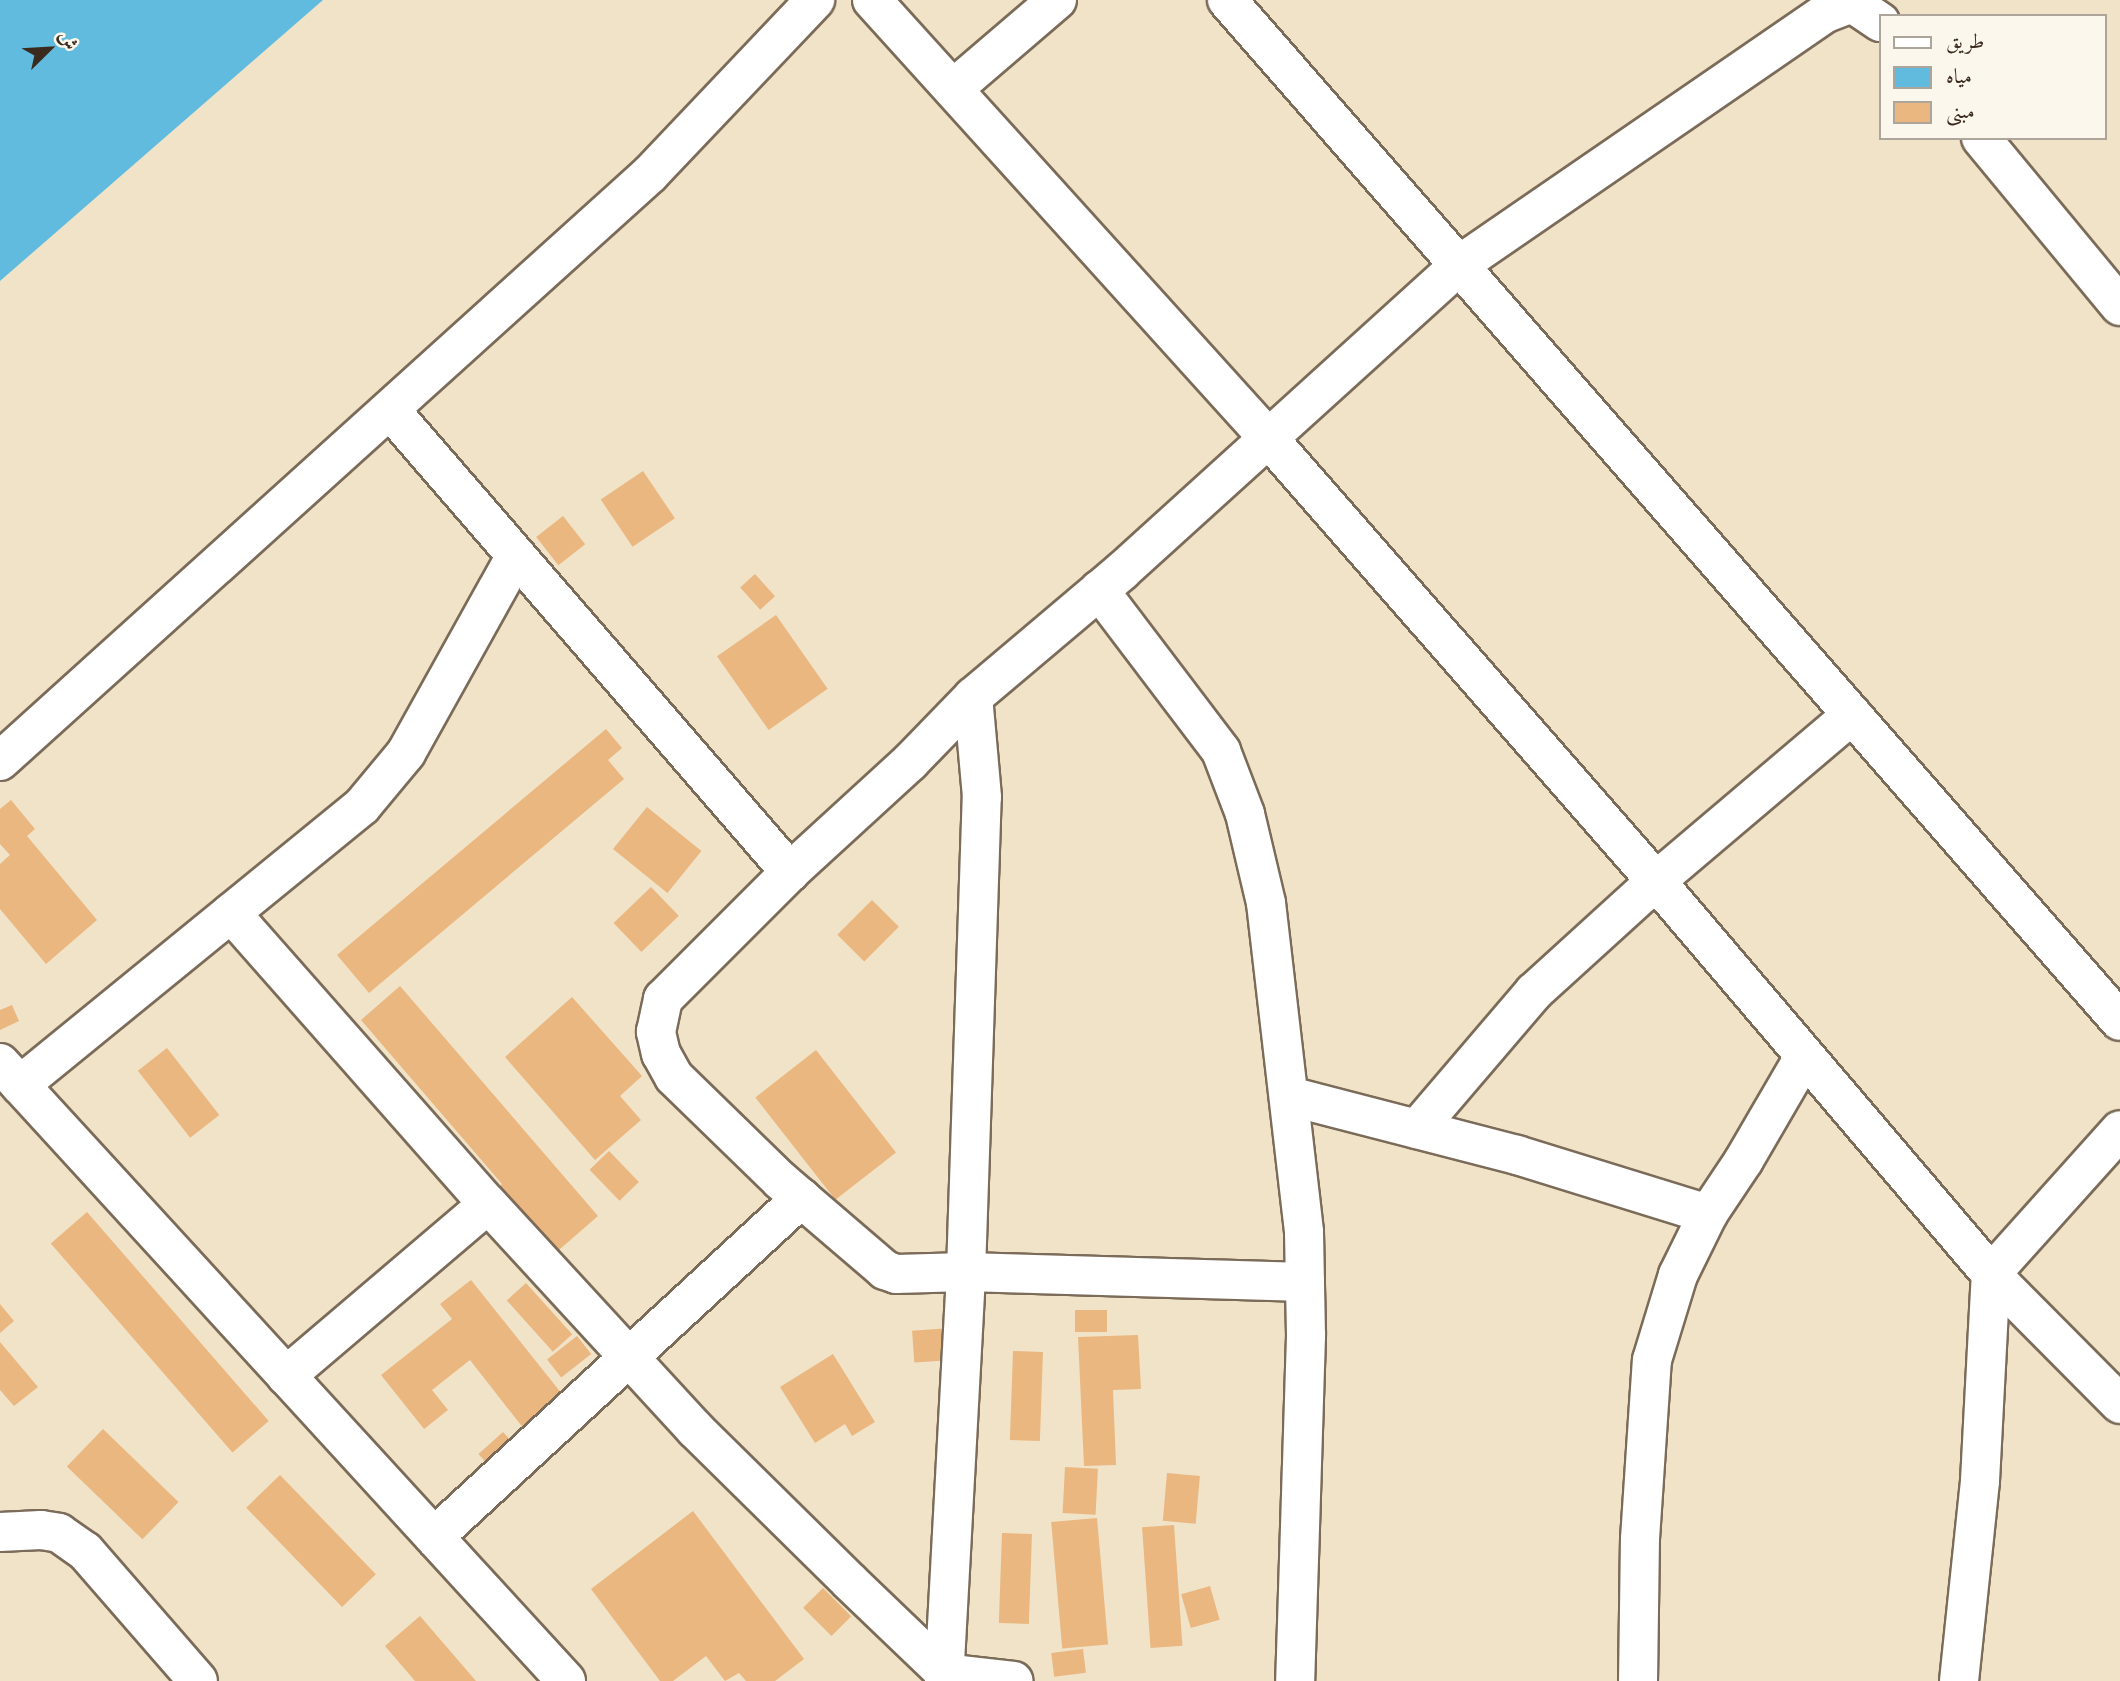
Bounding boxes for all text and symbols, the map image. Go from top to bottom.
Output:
north arrow [14,14,84,84]
legend [1878,14,2106,140]
text: ش [54,27,82,54]
text: طريق [1946,29,1984,53]
text: مياه [1946,64,1972,88]
text: مبنى [1946,99,1975,123]

